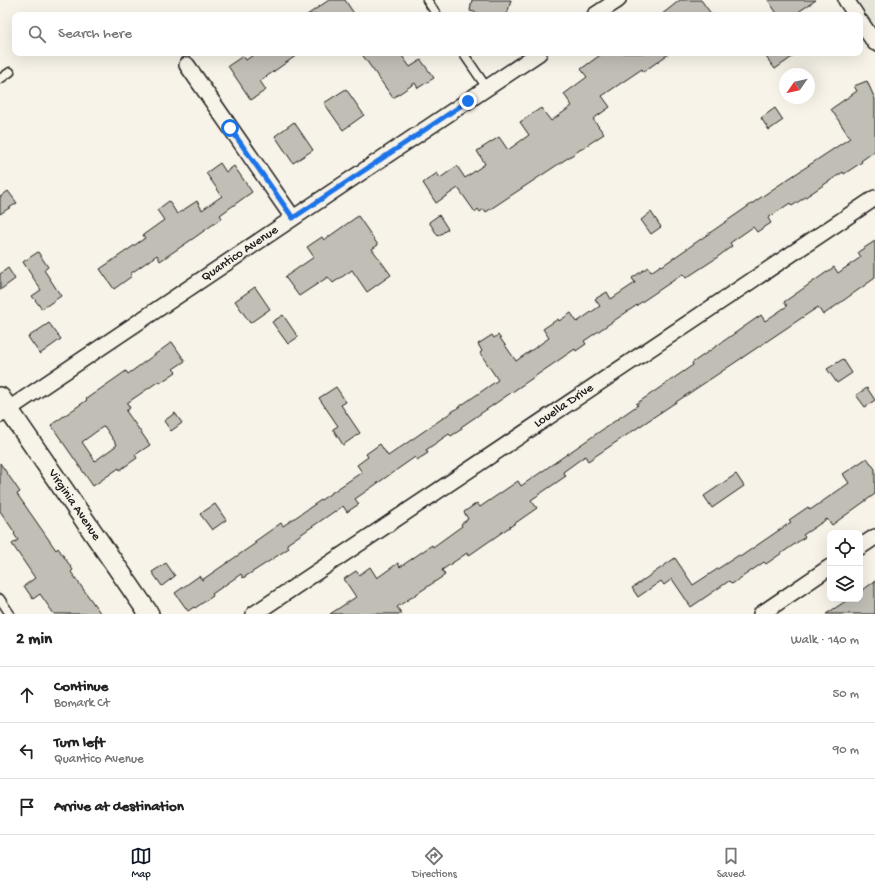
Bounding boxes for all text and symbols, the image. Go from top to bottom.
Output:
search box [12,12,863,56]
icon: search [26,23,48,45]
text: Search here [58,25,132,43]
north arrow [779,68,815,104]
route end [459,92,477,110]
route start [221,119,239,137]
street label: Quantico Avenue [199,223,282,285]
street label: Louella Drive [531,380,597,431]
street label: Virginia Avenue [44,465,104,544]
map controls [827,530,863,602]
button: locate [827,530,863,566]
button: layers [827,566,863,602]
text: 2 min [16,630,52,650]
text: Walk · 140 m [791,633,859,648]
text: Continue [54,678,108,696]
icon: ahead [16,684,38,706]
text: 50 m [832,687,859,702]
text: Bomark Ct [54,696,110,711]
text: Turn left [54,734,105,752]
icon: left [16,740,38,762]
text: 90 m [833,743,859,758]
text: Quantico Avenue [54,752,144,767]
icon: arrive [16,796,38,818]
text: Arrive at destination [54,798,184,816]
tab: Map [130,845,152,881]
tab: Directions [412,845,457,881]
tab: Saved [717,845,745,881]

